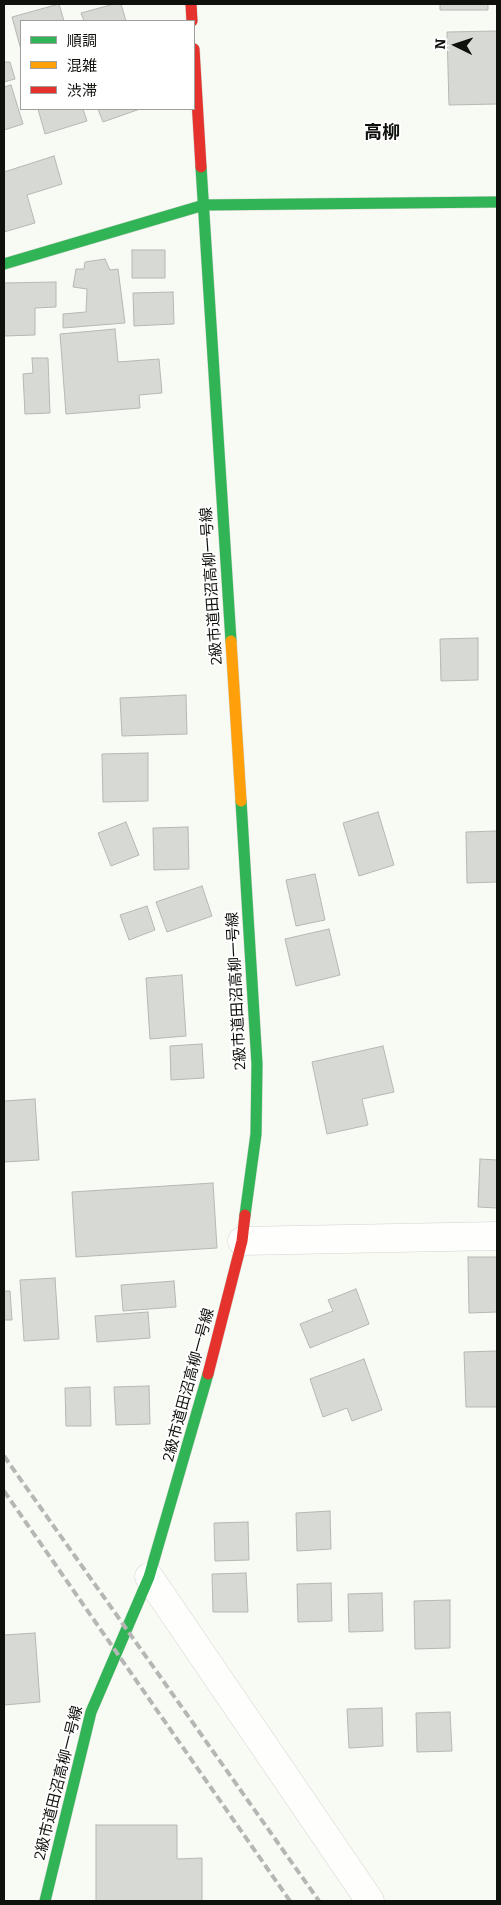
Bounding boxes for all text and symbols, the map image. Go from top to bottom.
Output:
legend [20,20,195,110]
north arrow [431,20,481,70]
text: 順調 [67,32,97,50]
text: N [432,38,449,50]
text: 混雑 [67,57,97,75]
text: 渋滞 [67,82,97,100]
district label: 高柳 [364,122,400,144]
street label: 2級市道田沼高柳一号線 [198,506,226,666]
street label: 2級市道田沼高柳一号線 [224,912,250,1070]
street label: 2級市道田沼高柳一号線 [160,1306,218,1464]
street label: 2級市道田沼高柳一号線 [31,1704,87,1862]

